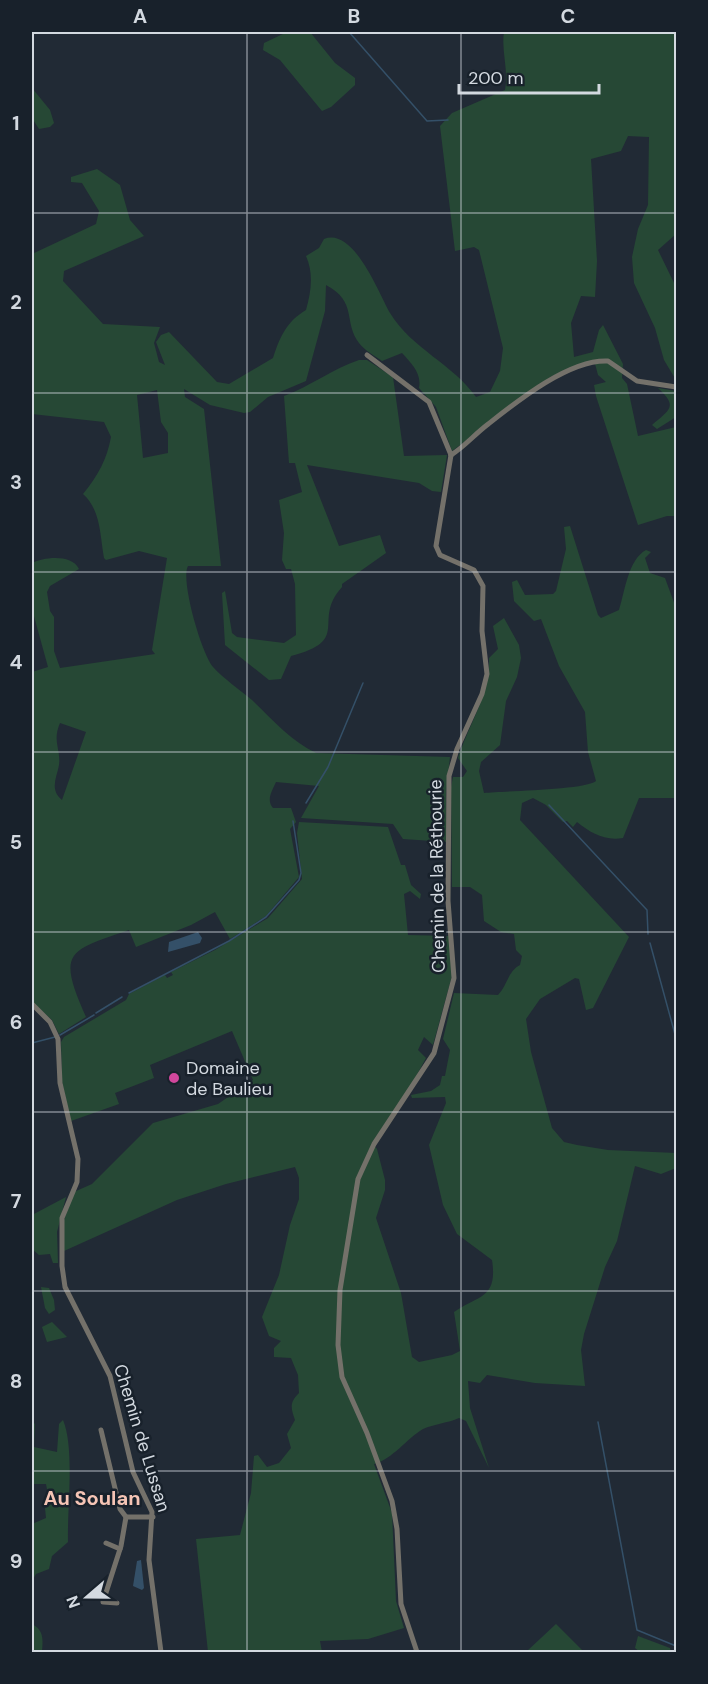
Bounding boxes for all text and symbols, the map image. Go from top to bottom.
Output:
text: A [133,3,147,29]
text: B [348,3,360,29]
text: C [561,3,575,29]
scale bar [459,57,598,95]
text: 200 m [468,66,524,90]
text: 1 [12,110,20,136]
text: 2 [10,289,22,315]
text: 3 [10,469,22,495]
text: 4 [10,649,23,675]
street label: Chemin de la Réthourie [423,779,451,973]
text: 5 [10,829,22,855]
text: 6 [10,1009,22,1035]
place label: Domaine de Baulieu [186,1056,272,1101]
marker: Domaine de Baulieu [167,1071,181,1085]
text: 7 [11,1188,22,1214]
street label: Chemin de Lussan [108,1361,176,1515]
text: 8 [10,1368,22,1394]
district label: Au Soulan [43,1485,141,1511]
text: 9 [10,1548,22,1574]
north arrow [57,1567,117,1627]
text: N [62,1593,85,1611]

